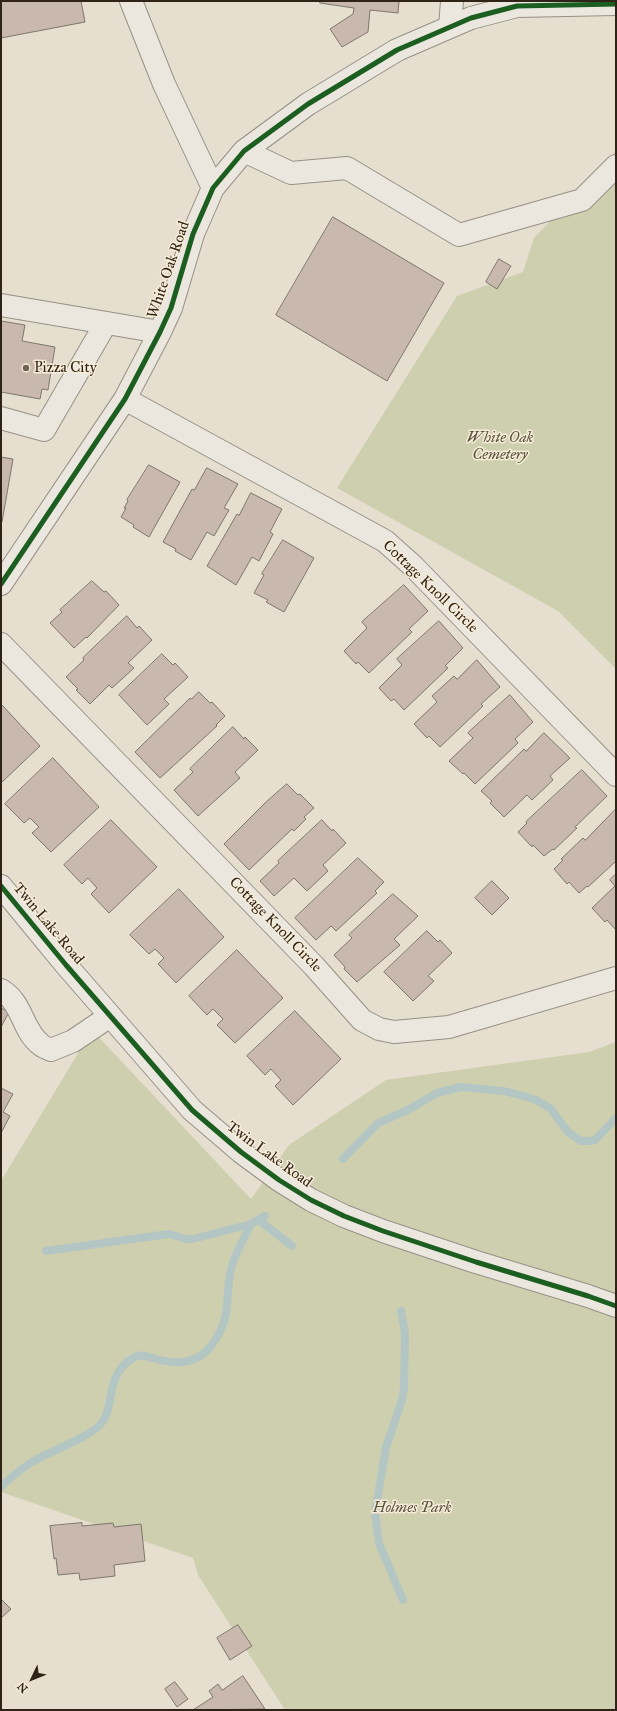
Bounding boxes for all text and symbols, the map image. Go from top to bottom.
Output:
street label: White Oak Road [144,219,194,321]
place label: Pizza City [34,359,97,377]
marker: Pizza City [21,363,31,373]
park label: White Oak Cemetery [467,429,533,464]
street label: Cottage Knoll Circle [379,537,481,637]
street label: Cottage Knoll Circle [225,874,325,976]
street label: Twin Lake Road [9,880,87,968]
street label: Twin Lake Road [223,1118,315,1192]
park label: Holmes Park [373,1499,451,1517]
north arrow [12,1659,52,1699]
text: N [15,1680,31,1695]

